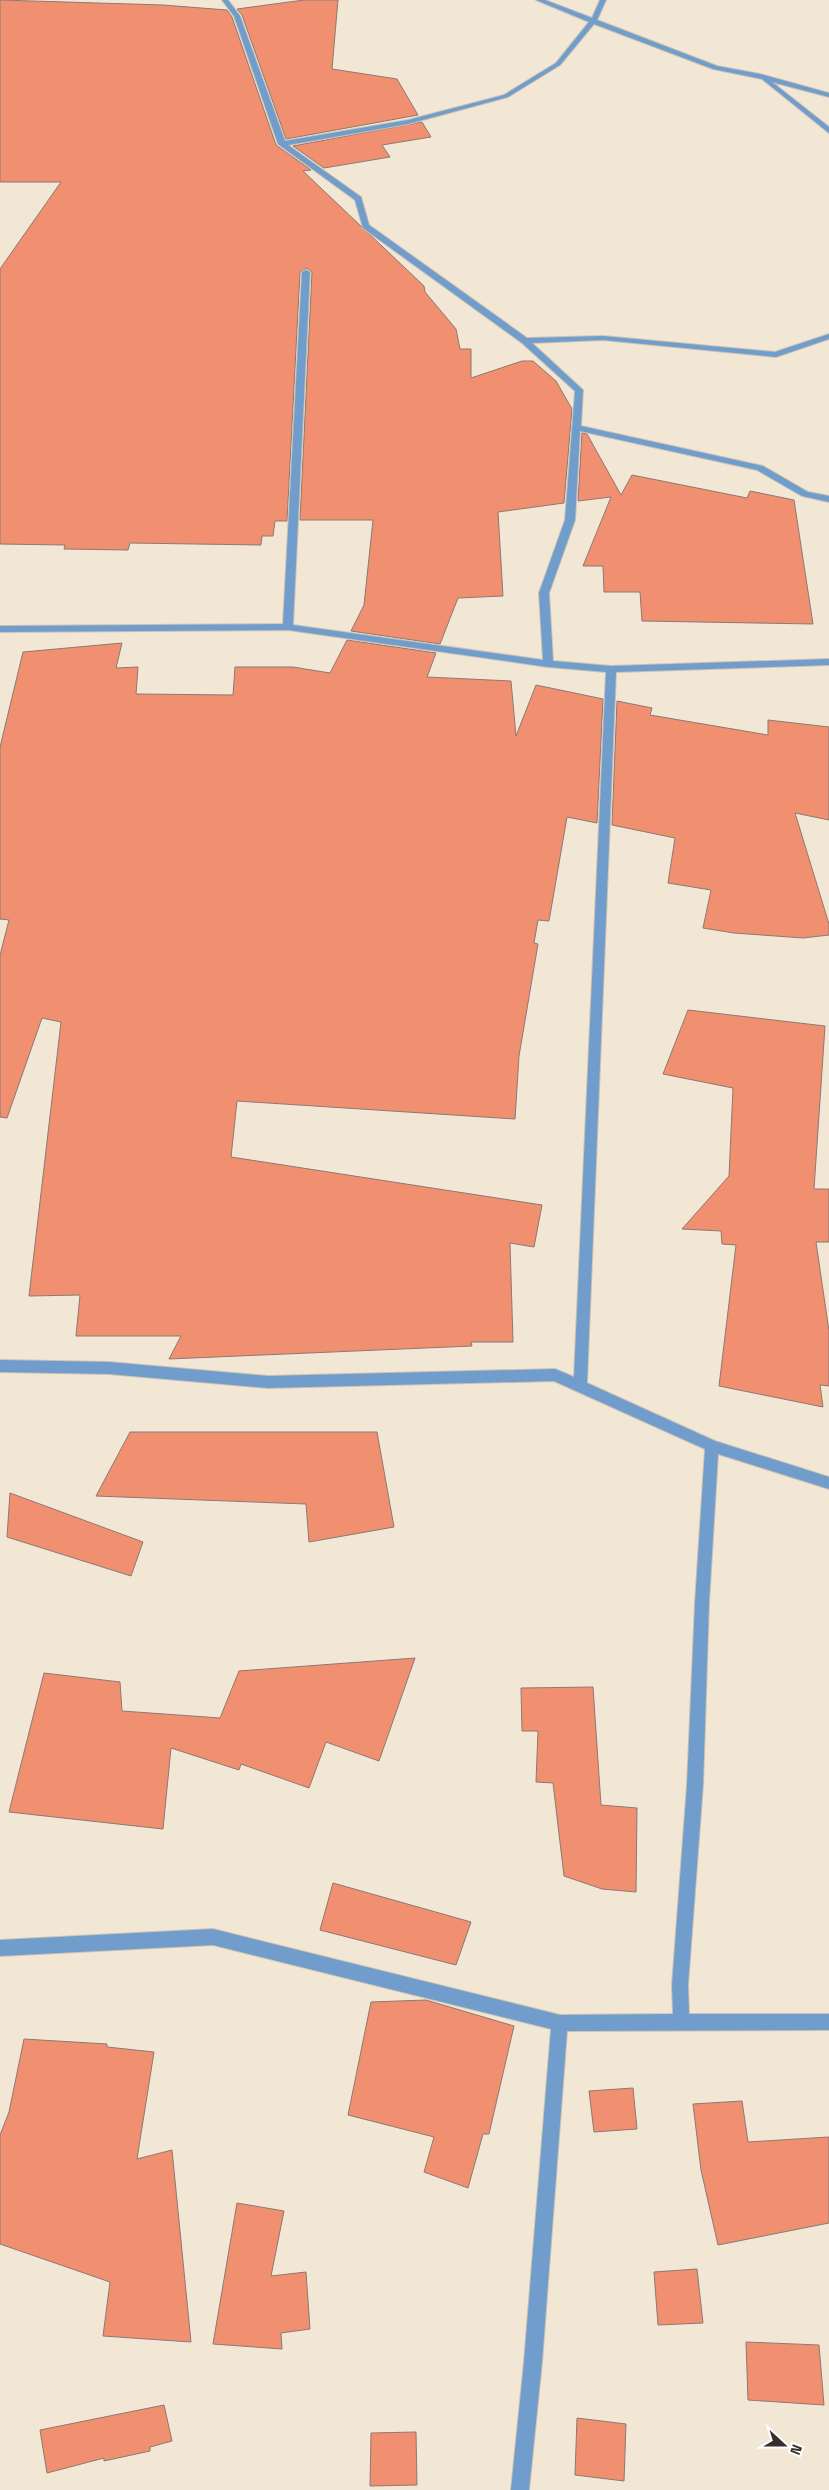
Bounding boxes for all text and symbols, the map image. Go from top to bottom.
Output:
north arrow [759,2420,809,2470]
text: N [786,2442,806,2457]

